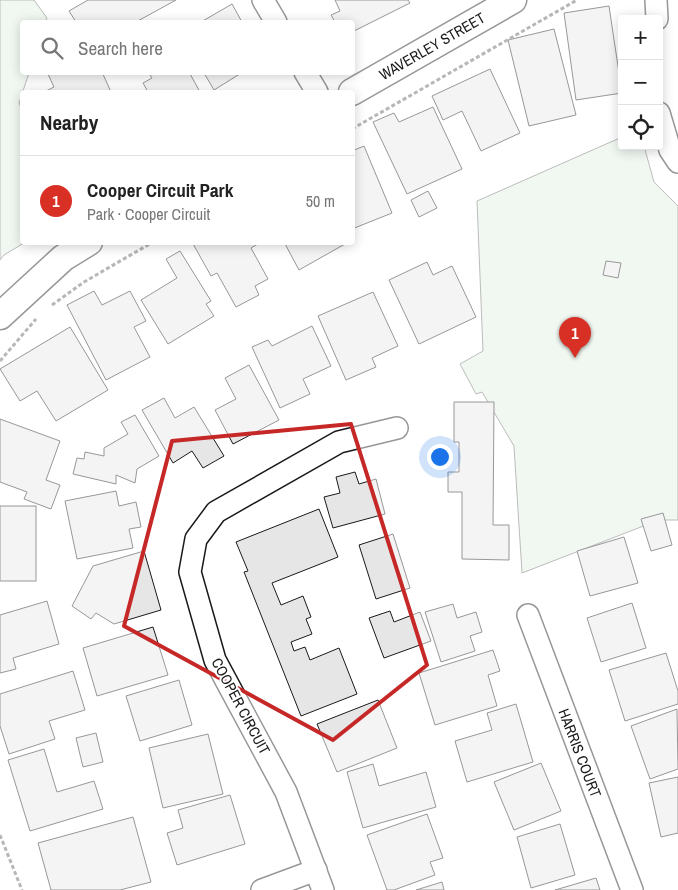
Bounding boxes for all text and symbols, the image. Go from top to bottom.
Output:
street label: WAVERLEY STREET [375,7,489,85]
map controls [618,15,663,150]
button: + [618,15,663,60]
search box [20,20,355,75]
icon: search [38,34,66,62]
text: Search here [78,35,163,61]
button: − [618,60,663,105]
button: locate [618,105,663,150]
text: Nearby [40,108,98,137]
text: Cooper Circuit Park [87,177,233,203]
text: 1 [52,190,60,212]
text: 50 m [306,190,335,212]
text: Park · Cooper Circuit [87,203,210,225]
pin: 1 [559,317,591,358]
your location [427,444,453,470]
street label: COOPER CIRCUIT [207,654,276,758]
street label: HARRIS COURT [553,706,607,801]

